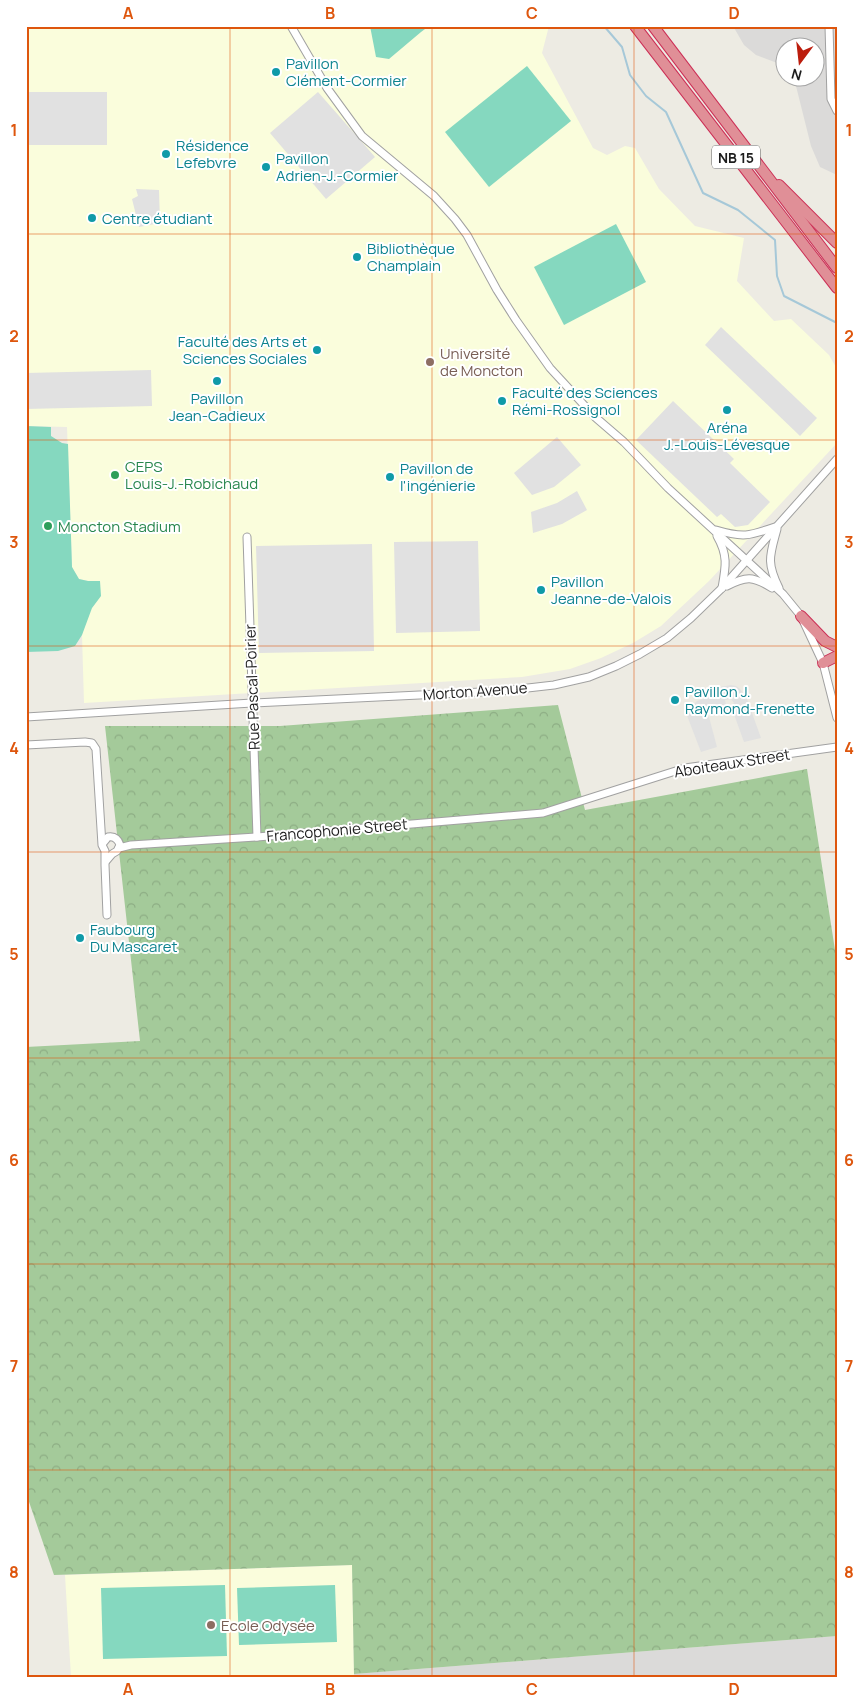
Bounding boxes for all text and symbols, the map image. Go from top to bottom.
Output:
text: A [123,2,134,24]
text: B [325,2,335,24]
text: C [526,2,538,24]
text: D [728,2,740,24]
north arrow [776,38,826,88]
place label: Pavillon Clément-Cormier [286,53,407,91]
text: N [789,65,804,86]
marker: Pavillon Clément-Cormier [270,66,282,78]
text: 1 [10,119,18,141]
text: 1 [845,119,853,141]
place label: Résidence Lefebvre [176,135,249,173]
road number: NB 15 [712,146,760,168]
marker: Résidence Lefebvre [160,148,172,160]
place label: Pavillon Adrien-J.-Cormier [276,148,399,186]
marker: Pavillon Adrien-J.-Cormier [260,161,272,173]
place label: Centre étudiant [102,208,213,229]
marker: Centre étudiant [86,212,98,224]
place label: Bibliothèque Champlain [367,238,455,276]
marker: Bibliothèque Champlain [351,251,363,263]
text: 2 [9,325,19,347]
text: 2 [844,325,854,347]
place label: Faculté des Arts et Sciences Sociales [178,331,307,369]
place label: Université de Moncton [440,343,523,381]
marker: Faculté des Arts et Sciences Sociales [311,344,323,356]
marker: Université de Moncton [424,356,436,368]
marker: Pavillon Jean-Cadieux [211,375,223,387]
place label: Faculté des Sciences Rémi-Rossignol [512,382,658,420]
place label: Pavillon Jean-Cadieux [169,388,265,426]
marker: Faculté des Sciences Rémi-Rossignol [496,395,508,407]
marker: Aréna J.-Louis-Lévesque [721,404,733,416]
place label: Aréna J.-Louis-Lévesque [664,417,790,455]
place label: CEPS Louis-J.-Robichaud [125,456,258,494]
place label: Pavillon de l'ingénierie [400,458,476,496]
marker: CEPS Louis-J.-Robichaud [109,469,121,481]
marker: Pavillon de l'ingénierie [384,471,396,483]
place label: Moncton Stadium [58,516,181,537]
marker: Moncton Stadium [42,520,54,532]
text: 3 [9,531,19,553]
text: 3 [844,531,854,553]
place label: Pavillon Jeanne-de-Valois [551,571,672,609]
marker: Pavillon Jeanne-de-Valois [535,584,547,596]
street label: Rue Pascal-Poirier [239,623,265,750]
street label: Morton Avenue [422,677,528,705]
place label: Pavillon J. Raymond-Frenette [685,681,815,719]
marker: Pavillon J. Raymond-Frenette [669,694,681,706]
text: 4 [9,737,19,759]
text: 4 [844,737,854,759]
street label: Aboiteaux Street [672,743,792,783]
street label: Francophonie Street [266,813,408,847]
place label: Faubourg Du Mascaret [90,919,177,957]
marker: Faubourg Du Mascaret [74,932,86,944]
text: 5 [9,943,19,965]
text: 5 [844,943,854,965]
text: 6 [9,1149,19,1171]
text: 6 [844,1149,854,1171]
text: 7 [10,1355,18,1377]
text: 7 [845,1355,853,1377]
text: 8 [9,1561,19,1583]
text: 8 [844,1561,854,1583]
place label: Ecole Odysée [221,1615,315,1636]
marker: Ecole Odysée [205,1619,217,1631]
text: A [123,1678,134,1700]
text: B [325,1678,335,1700]
text: C [526,1678,538,1700]
text: D [728,1678,740,1700]

